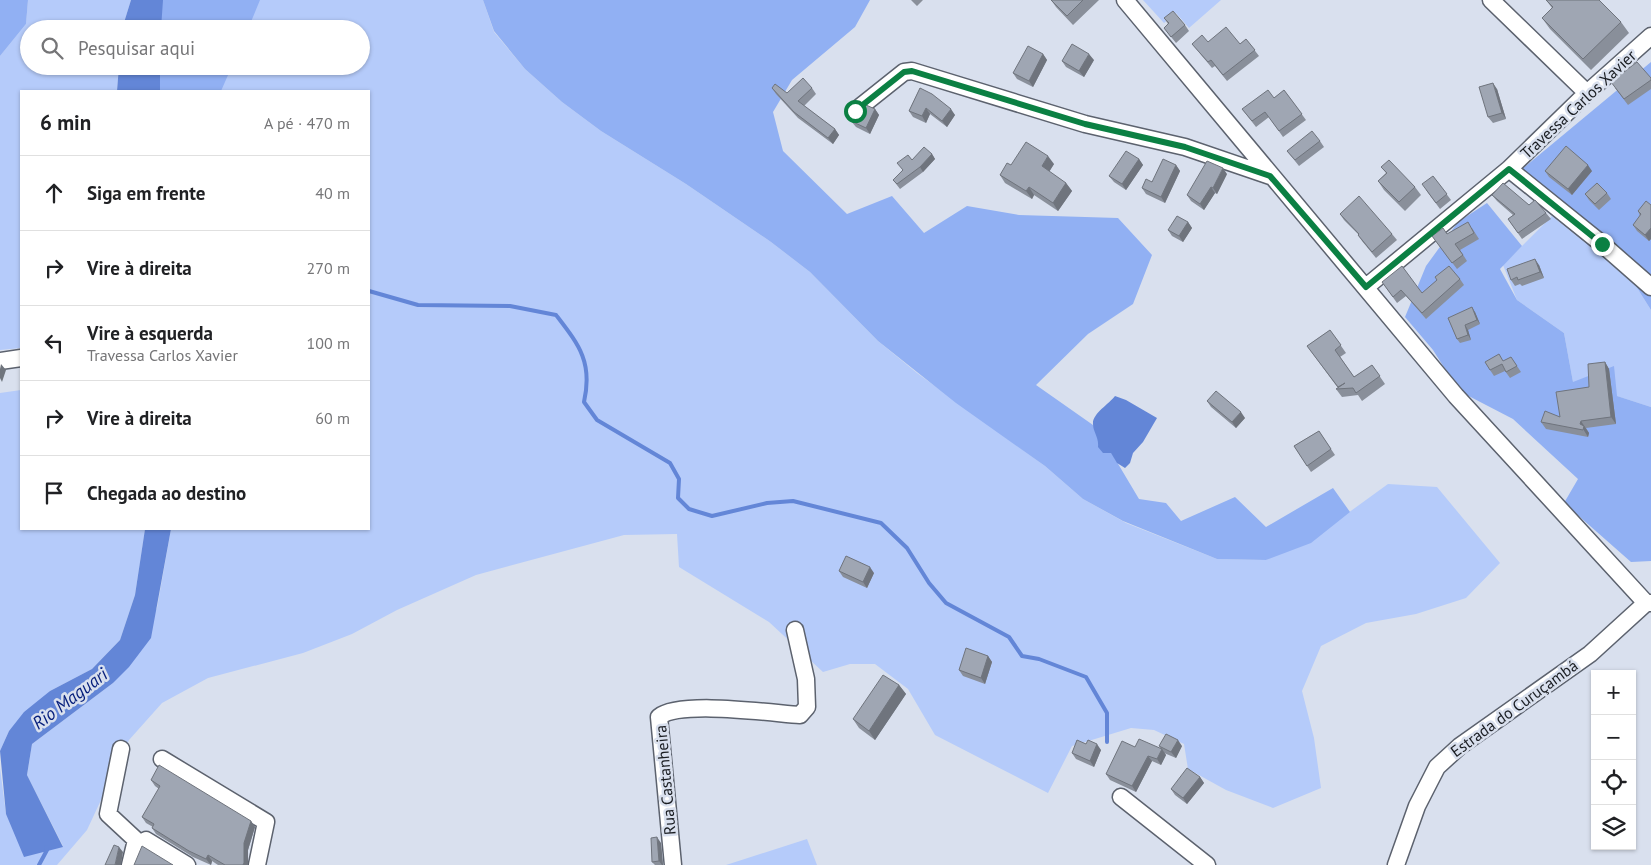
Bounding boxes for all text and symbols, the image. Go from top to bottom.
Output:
search box [20,20,370,75]
icon: search [38,34,66,62]
text: Pesquisar aqui [78,36,195,60]
street label: Travessa Carlos Xavier [1516,45,1640,163]
route start [844,100,867,123]
text: 6 min [40,109,91,136]
text: A pé · 470 m [264,113,350,133]
icon: ahead [40,179,68,207]
text: Siga em frente [87,181,205,205]
text: 40 m [315,183,350,203]
route end [1591,233,1614,256]
icon: right [40,254,68,282]
text: Vire à direita [87,256,192,280]
text: 270 m [307,258,350,278]
text: Vire à esquerda [87,321,213,345]
icon: left [40,329,68,357]
text: 100 m [307,333,350,353]
text: Travessa Carlos Xavier [87,345,238,365]
icon: right [40,404,68,432]
text: Vire à direita [87,406,192,430]
text: 60 m [315,408,350,428]
icon: arrive [40,479,68,507]
text: Chegada ao destino [87,481,246,505]
street label: Estrada do Curuçambá [1446,655,1582,761]
water label: Rio Maguari [28,662,113,734]
map controls [1591,670,1636,850]
button: + [1591,670,1636,715]
button: − [1591,715,1636,760]
street label: Rua Castanheira [650,724,680,836]
button: locate [1591,760,1636,805]
button: layers [1591,805,1636,850]

